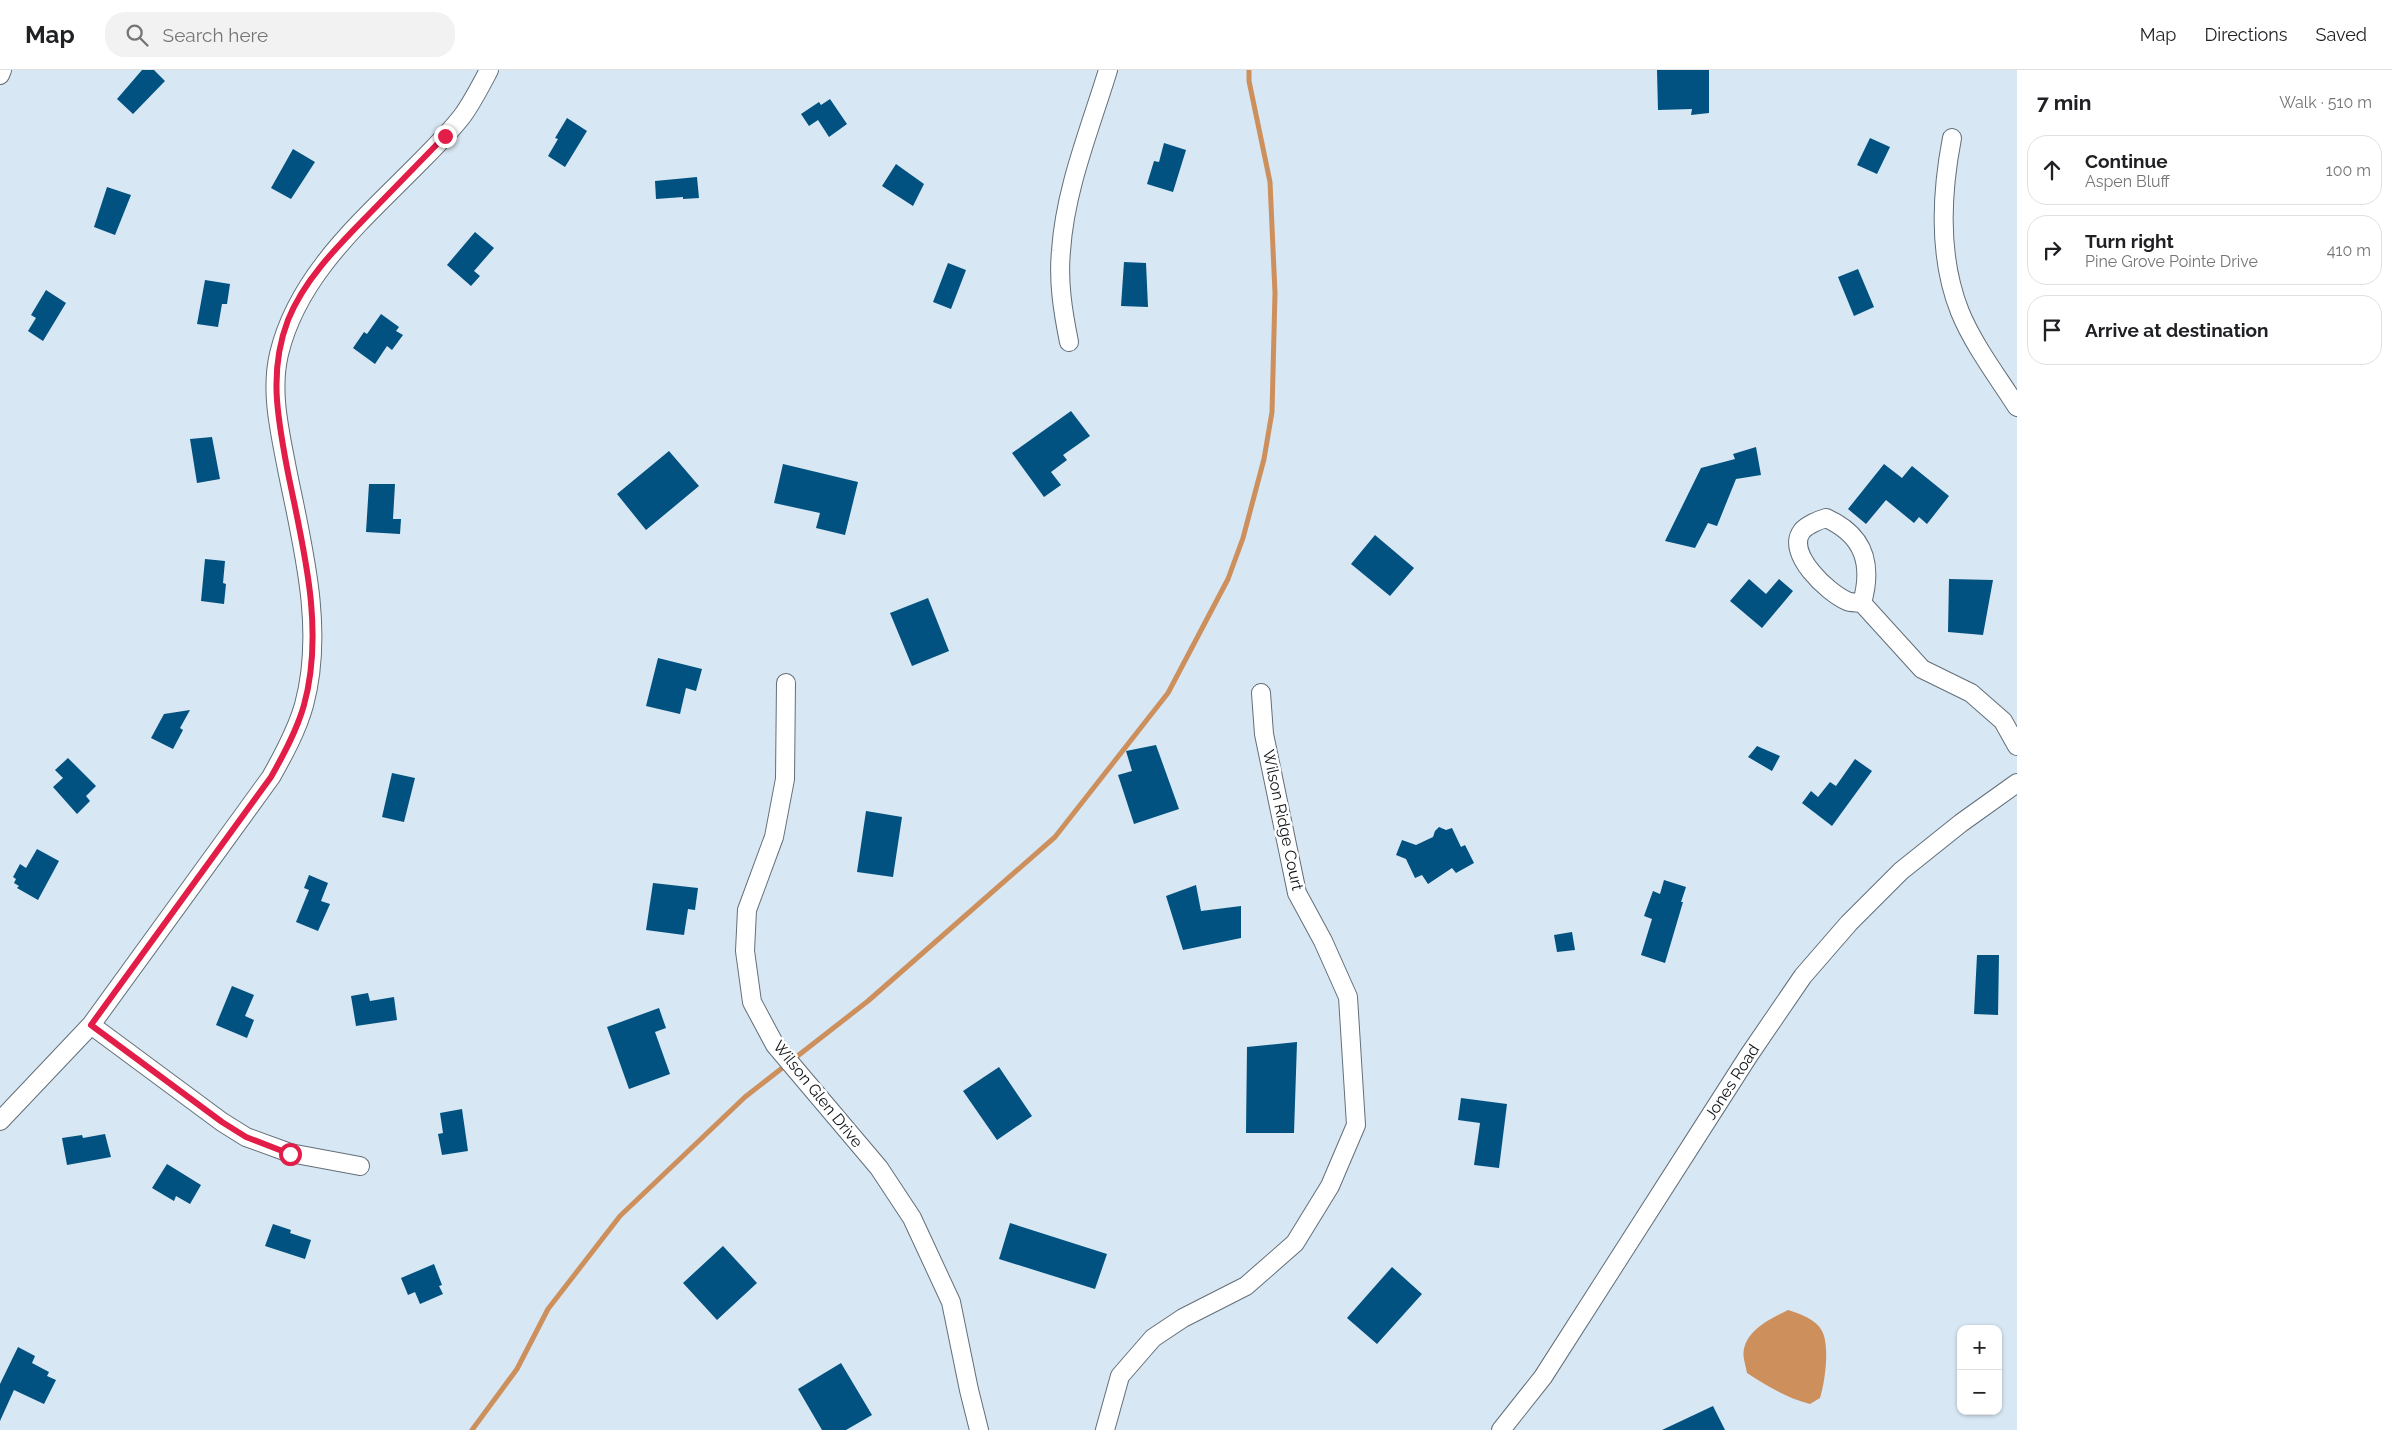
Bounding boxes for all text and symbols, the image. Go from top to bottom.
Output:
search box [105,12,455,57]
text: Map [25,20,75,49]
icon: search [123,21,151,49]
text: Search here [163,24,268,46]
text: Map [2140,24,2176,45]
text: Directions [2204,24,2288,45]
text: Saved [2316,24,2367,45]
text: 7 min [2037,90,2091,115]
text: Walk · 510 m [2279,93,2372,112]
route end [434,125,457,148]
text: Continue [2085,150,2168,172]
icon: ahead [2038,156,2066,184]
text: 100 m [2326,161,2371,180]
text: Aspen Bluff [2085,172,2170,191]
text: Turn right [2085,230,2174,252]
icon: right [2038,236,2066,264]
text: 410 m [2327,241,2371,260]
text: Pine Grove Pointe Drive [2085,252,2258,271]
icon: arrive [2038,316,2066,344]
text: Arrive at destination [2085,319,2269,341]
street label: Wilson Ridge Court [1259,748,1307,893]
street label: Wilson Glen Drive [769,1037,867,1151]
street label: Jones Road [1701,1041,1763,1123]
route start [279,1143,302,1166]
map controls [1957,1325,2002,1415]
button: + [1957,1325,2002,1370]
button: − [1957,1370,2002,1415]

